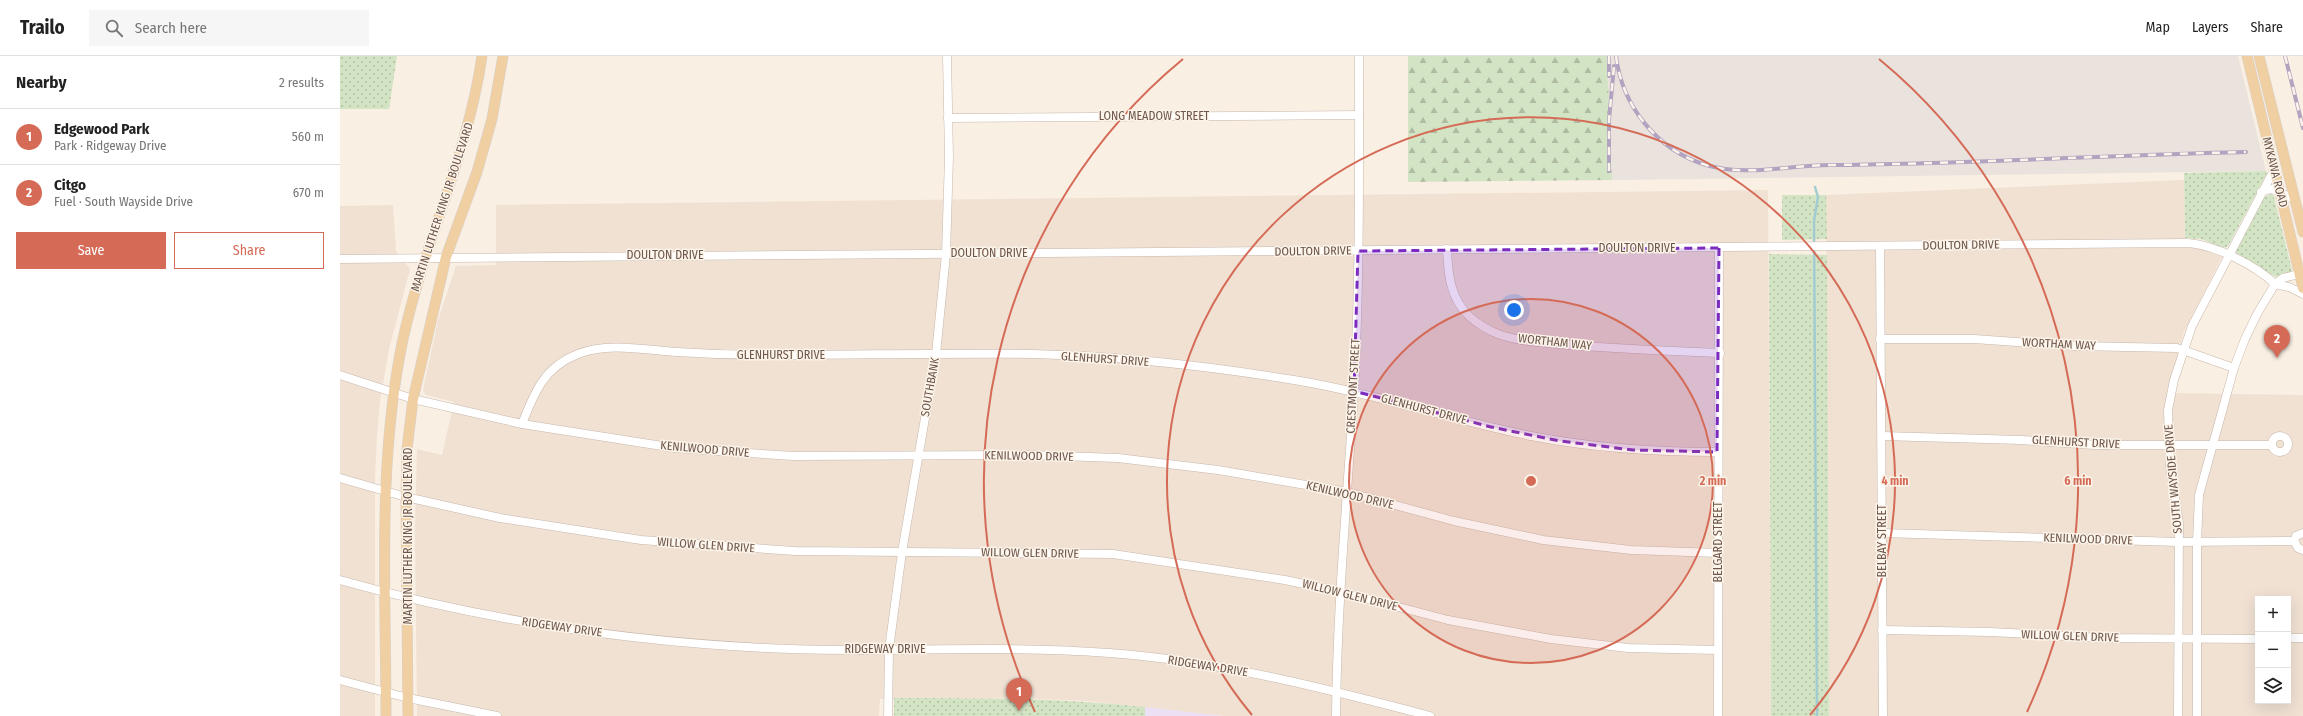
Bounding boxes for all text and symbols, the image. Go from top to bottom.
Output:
search box [89,10,369,46]
text: Trailo [20,16,65,39]
icon: search [103,17,125,39]
text: Search here [135,19,207,37]
text: Map [2146,19,2170,36]
text: Layers [2192,19,2228,36]
text: Share [2250,19,2283,36]
text: Nearby [16,72,67,93]
text: 2 results [279,75,324,90]
street label: LONG MEADOW STREET [1099,109,1210,123]
text: Edgewood Park [54,120,149,138]
street label: MARTIN LUTHER KING JR BOULEVARD [408,121,476,293]
text: 1 [26,129,32,144]
text: 560 m [292,129,324,144]
street label: MYKAWA ROAD [2259,135,2291,209]
text: Park · Ridgeway Drive [54,138,167,153]
text: Citgo [54,176,86,194]
text: 2 [26,185,32,200]
text: 670 m [293,185,324,200]
text: Fuel · South Wayside Drive [54,194,193,209]
button: Save [16,232,166,269]
button: Share [174,232,324,269]
street label: DOULTON DRIVE [1922,237,2000,253]
street label: DOULTON DRIVE [1598,241,1676,255]
street label: DOULTON DRIVE [1274,243,1352,259]
street label: DOULTON DRIVE [950,246,1028,260]
street label: DOULTON DRIVE [626,248,704,262]
your location [1504,300,1524,320]
pin: 2 [2264,325,2290,358]
street label: WORTHAM WAY [1517,331,1593,353]
street label: WORTHAM WAY [2022,335,2096,353]
street label: CRESTMONT STREET [1344,338,1363,434]
street label: GLENHURST DRIVE [737,348,826,362]
street label: GLENHURST DRIVE [1060,349,1150,369]
street label: SOUTHBANK [918,356,942,418]
street label: GLENHURST DRIVE [1380,391,1469,427]
street label: SOUTH WAYSIDE DRIVE [2161,423,2185,534]
street label: GLENHURST DRIVE [2032,433,2121,451]
street label: KENILWOOD DRIVE [660,438,751,460]
street label: MARTIN LUTHER KING JR BOULEVARD [401,448,415,624]
street label: KENILWOOD DRIVE [984,448,1074,464]
centre of rings [1524,474,1538,488]
text: 2 min [1699,474,1726,488]
text: 4 min [1881,474,1909,488]
text: 6 min [2064,474,2092,488]
street label: KENILWOOD DRIVE [1305,478,1396,512]
street label: BELGARD STREET [1711,501,1725,583]
street label: BELBAY STREET [1875,504,1889,578]
street label: KENILWOOD DRIVE [2043,530,2133,548]
street label: WILLOW GLEN DRIVE [657,535,756,555]
street label: WILLOW GLEN DRIVE [981,545,1079,561]
street label: WILLOW GLEN DRIVE [1301,576,1400,614]
map controls [2255,596,2291,704]
button: + [2255,596,2291,632]
street label: RIDGEWAY DRIVE [521,614,603,640]
street label: WILLOW GLEN DRIVE [2021,627,2120,645]
button: − [2255,632,2291,668]
street label: RIDGEWAY DRIVE [844,642,926,656]
street label: RIDGEWAY DRIVE [1167,653,1249,679]
button: layers [2255,668,2291,704]
pin: 1 [1006,678,1032,711]

